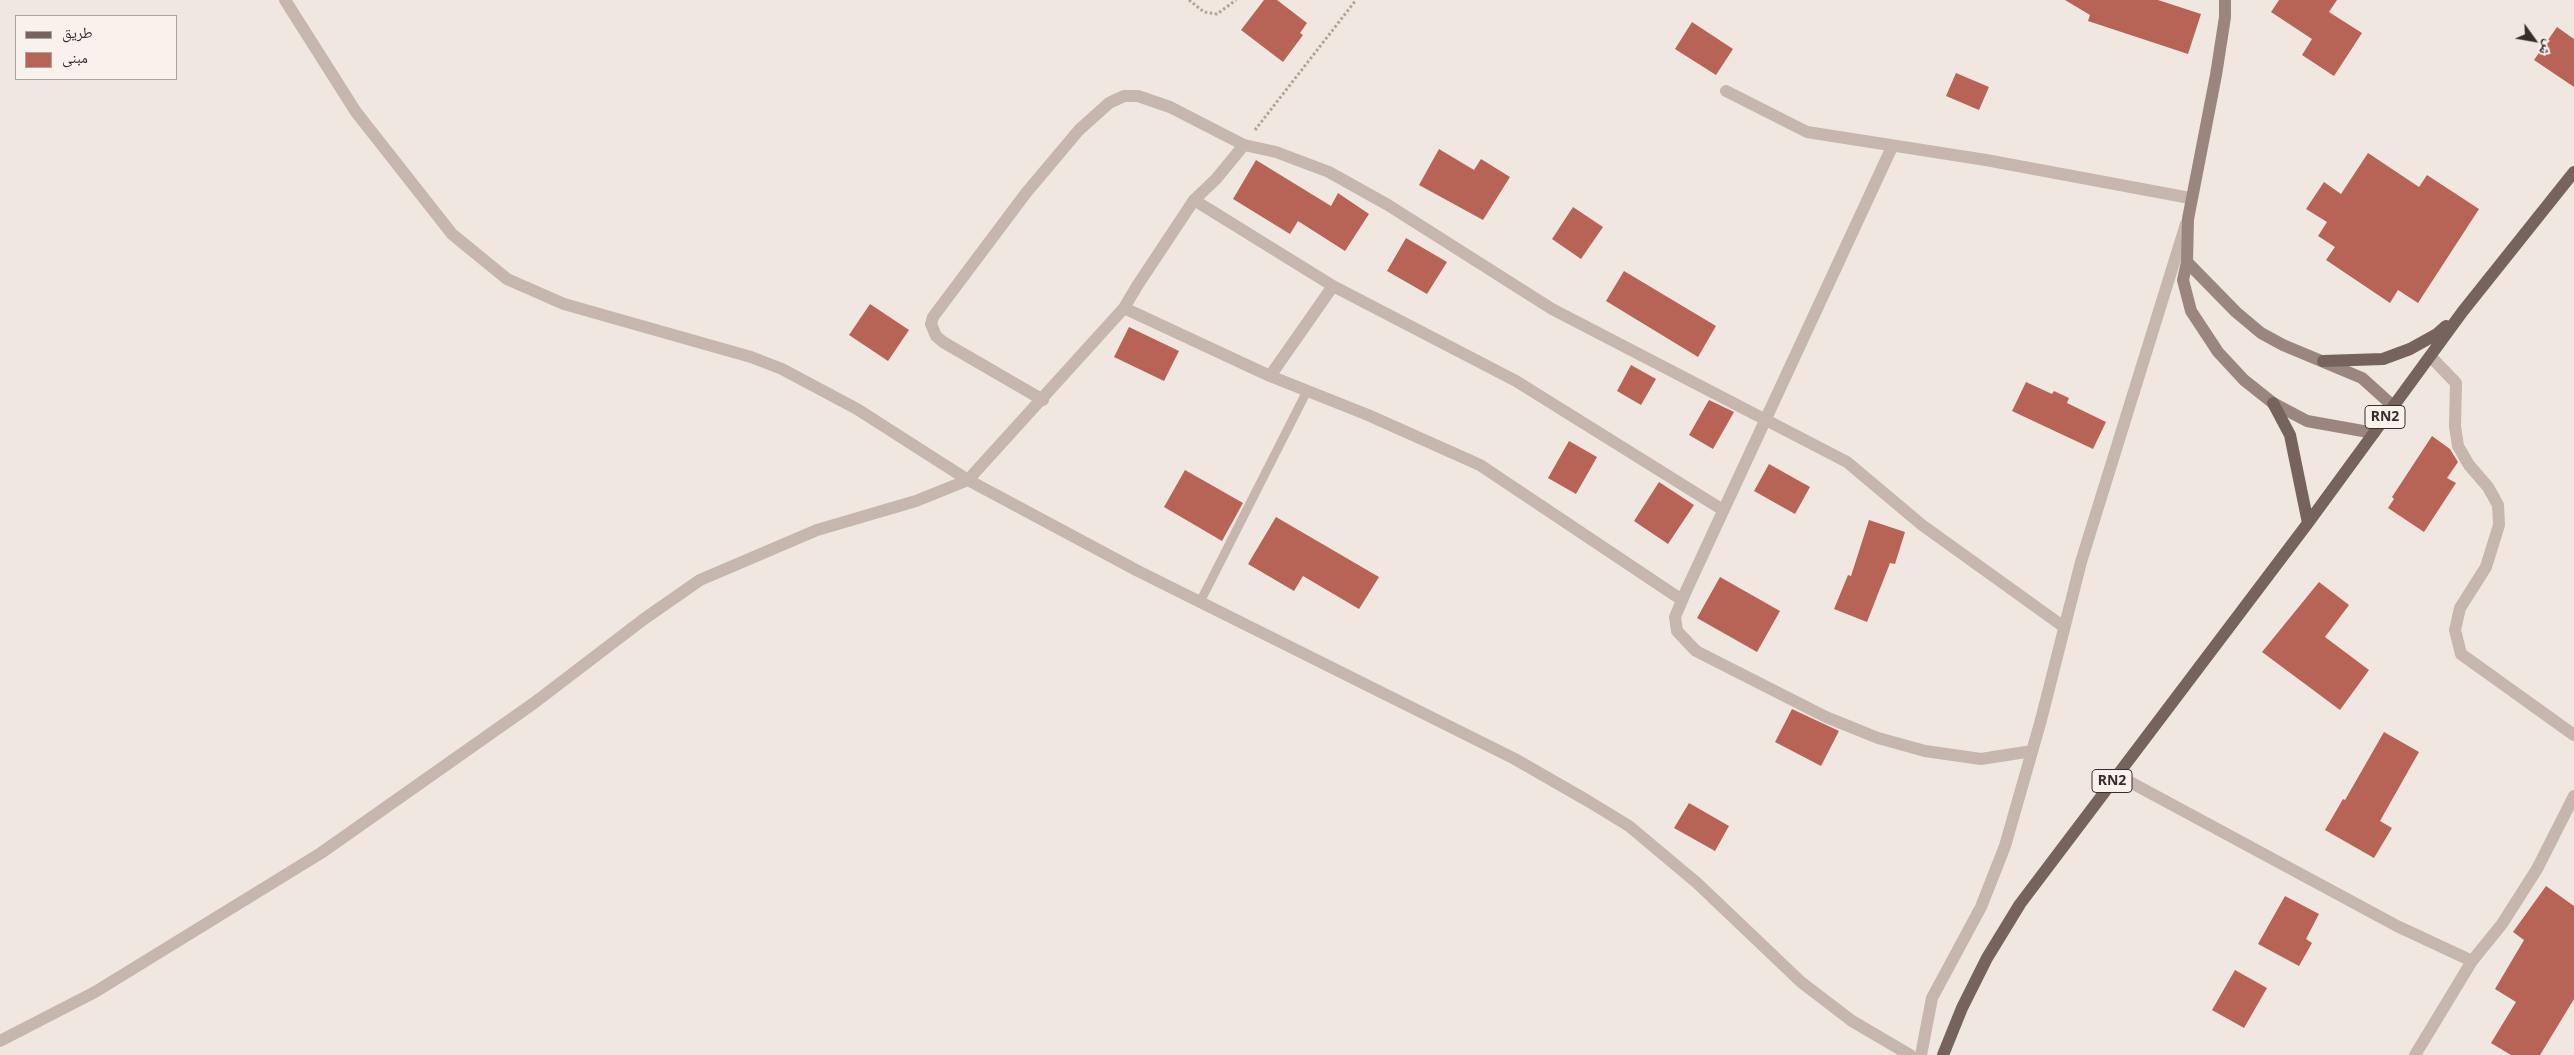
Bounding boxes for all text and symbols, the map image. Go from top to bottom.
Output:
legend [15,15,178,80]
north arrow [2509,15,2559,65]
text: طريق [62,22,93,42]
text: ش [2535,37,2559,60]
text: مبنى [62,47,88,67]
road number: RN2 [2365,406,2405,428]
road number: RN2 [2092,769,2132,792]

